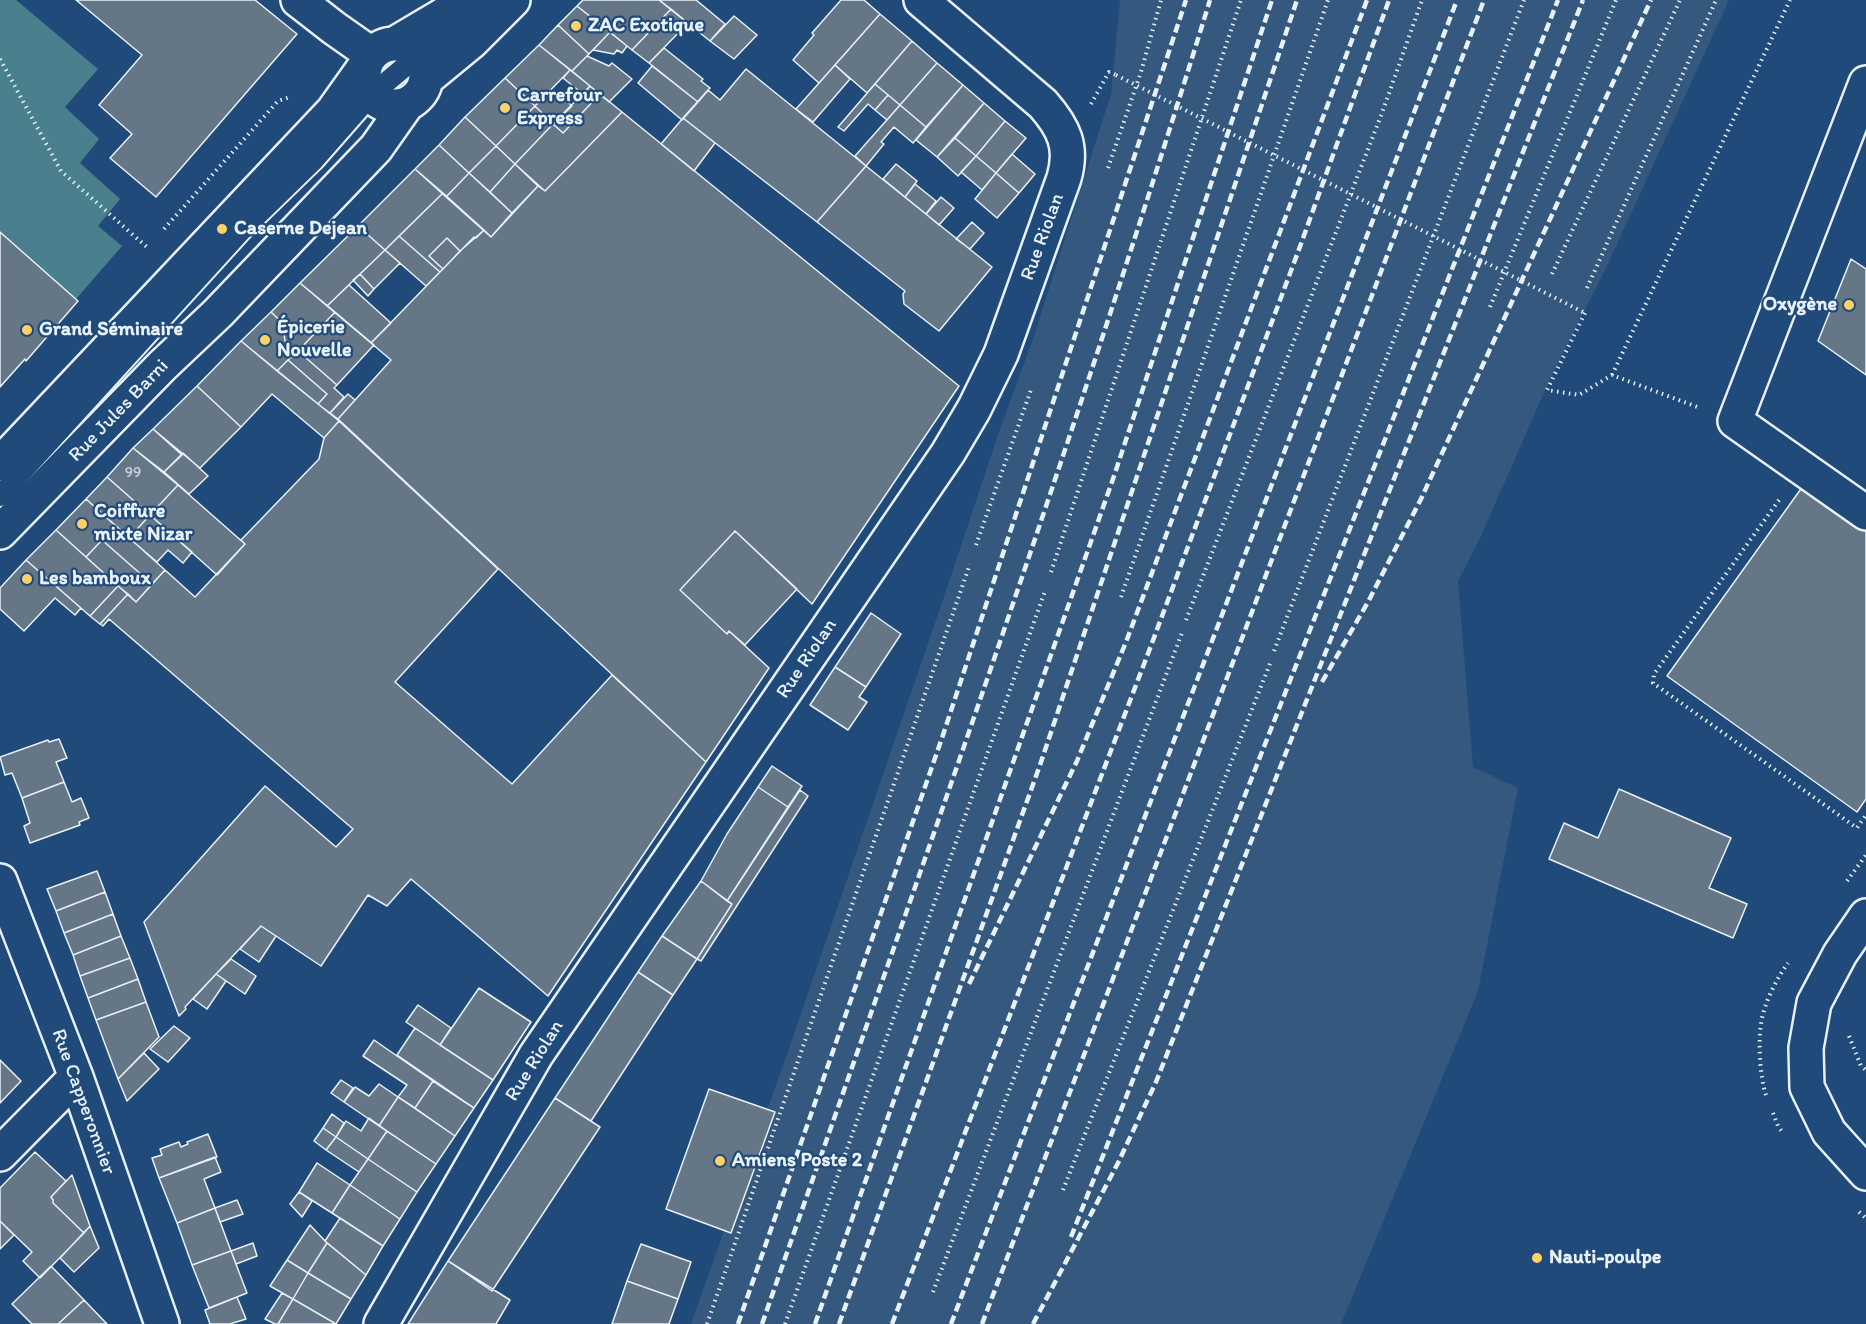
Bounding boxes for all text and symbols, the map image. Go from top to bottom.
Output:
place label: ZAC Exotique [588,14,704,38]
marker: ZAC Exotique [569,19,583,33]
place label: Carrefour Express [517,84,602,131]
marker: Carrefour Express [498,101,512,115]
street label: Rue Riolan [1016,190,1070,284]
place label: Caserne Dejean [234,217,367,241]
marker: Caserne Dejean [215,222,229,236]
place label: Oxygène [1763,293,1837,317]
marker: Oxygène [1842,298,1856,312]
place label: Épicerie Nouvelle [277,316,351,363]
place label: Grand Séminaire [39,318,183,342]
marker: Grand Séminaire [20,323,34,337]
marker: Épicerie Nouvelle [258,333,272,347]
street label: Rue Jules Barni [64,355,174,467]
house number: 99 [125,463,141,483]
place label: Coiffure mixte Nizar [94,500,192,547]
marker: Coiffure mixte Nizar [75,517,89,531]
place label: Les bamboux [39,567,151,591]
marker: Les bamboux [20,572,34,586]
street label: Rue Riolan [772,614,842,704]
street label: Rue Riolan [501,1016,569,1106]
street label: Rue Capperonnier [46,1026,120,1178]
place label: Amiens Poste 2 [732,1149,862,1173]
marker: Amiens Poste 2 [713,1154,727,1168]
place label: Nauti-poulpe [1549,1246,1661,1270]
marker: Nauti-poulpe [1530,1251,1544,1265]

